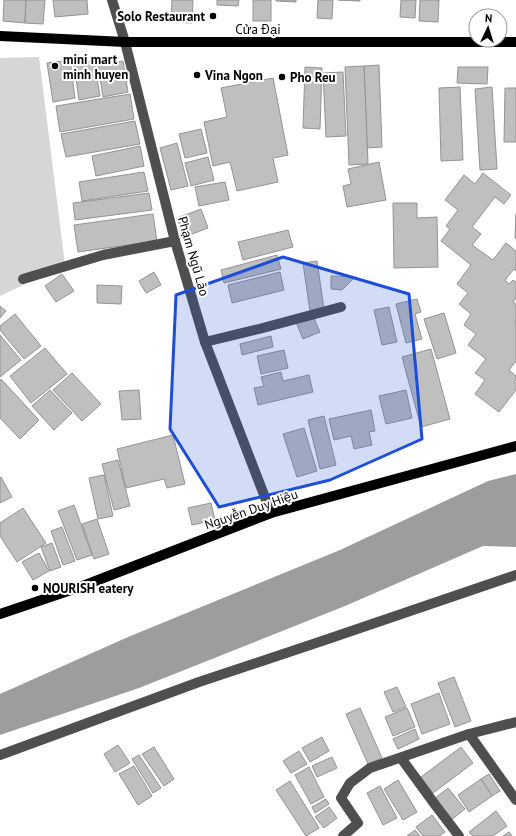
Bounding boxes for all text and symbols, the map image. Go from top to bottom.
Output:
place label: Solo Restaurant [117,8,205,25]
north arrow [468,8,508,48]
marker: Solo Restaurant [208,11,218,21]
text: N [485,11,493,25]
street label: Cửa Đại [235,21,281,38]
place label: mini mart minh huyen [63,51,128,83]
marker: mini mart minh huyen [50,61,60,71]
place label: Vina Ngon [204,67,263,84]
place label: Pho Reu [290,69,336,86]
marker: Vina Ngon [192,70,202,80]
marker: Pho Reu [277,72,287,82]
street label: Phạm Ngũ Lão [174,214,213,298]
street label: Nguyễn Duy Hiệu [202,486,300,533]
place label: NOURISH eatery [43,580,134,597]
marker: NOURISH eatery [30,583,40,593]

